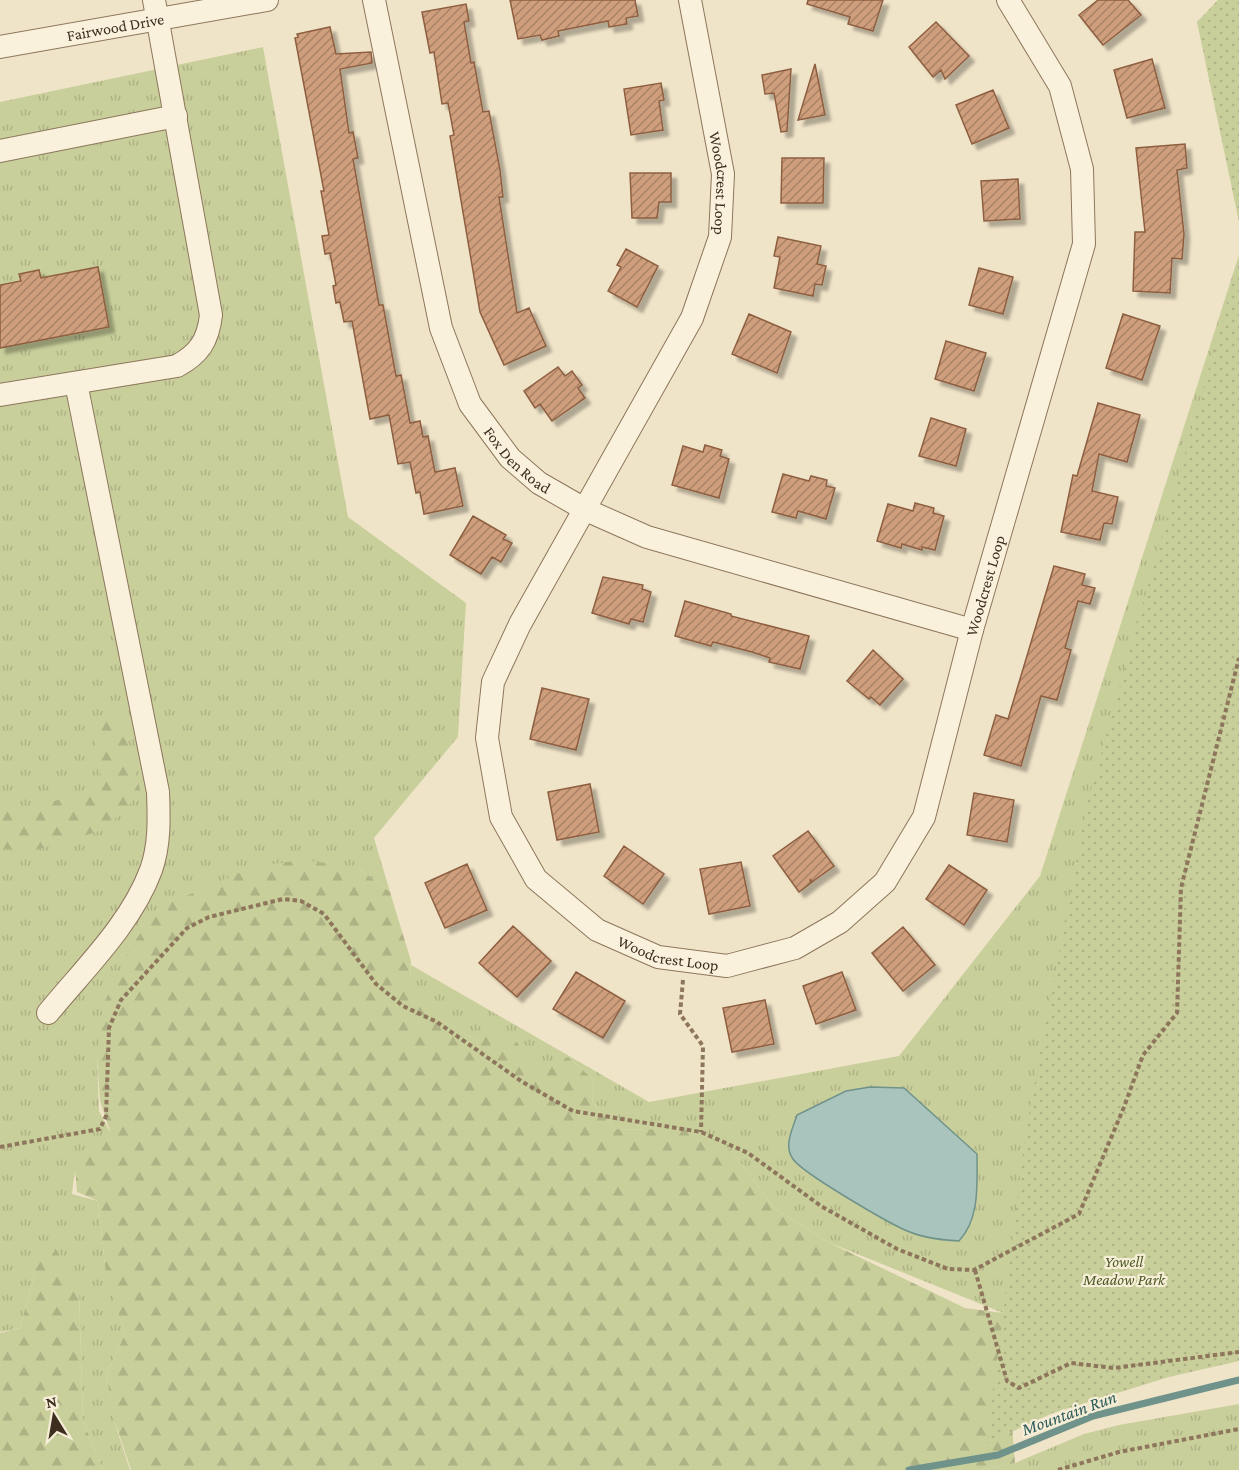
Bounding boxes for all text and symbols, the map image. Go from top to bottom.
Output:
street label: Fairwood Drive [65,10,165,44]
street label: Woodcrest Loop [707,130,732,235]
street label: Fox Den Road [481,423,554,497]
street label: Woodcrest Loop [962,533,1009,638]
street label: Woodcrest Loop [615,932,720,974]
park label: Yowell Meadow Park [1082,1253,1166,1288]
north arrow [24,1386,84,1446]
water label: Mountain Run [1018,1387,1119,1440]
text: N [44,1392,58,1411]

